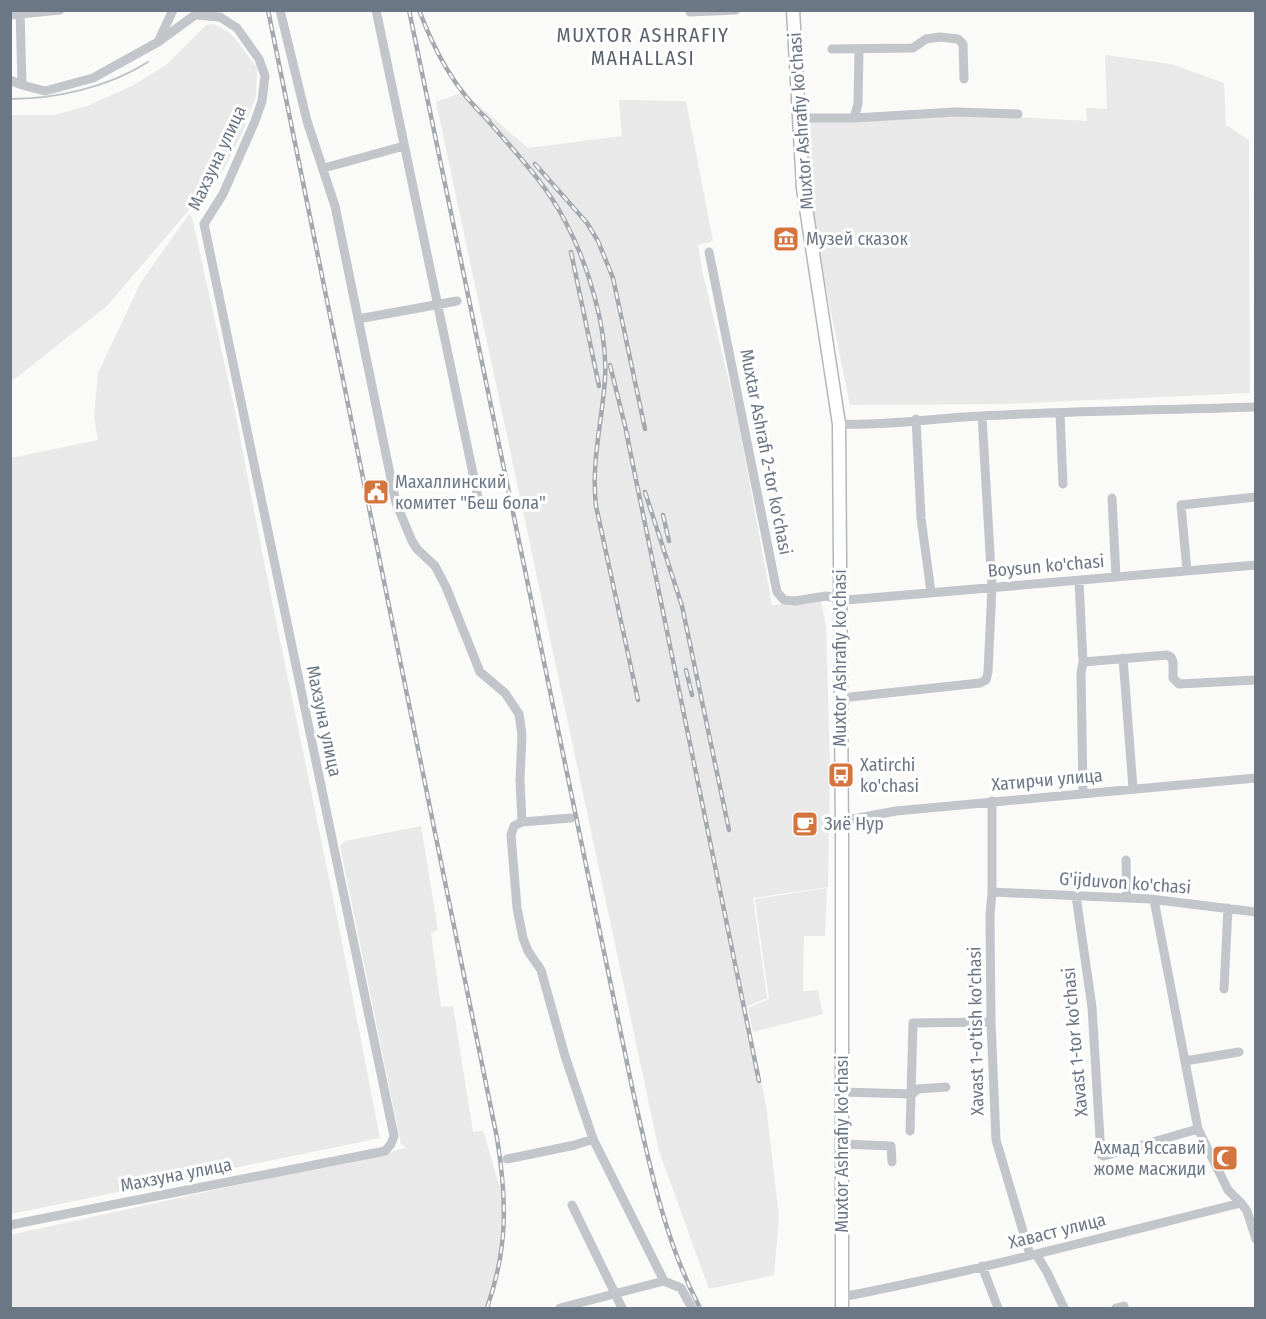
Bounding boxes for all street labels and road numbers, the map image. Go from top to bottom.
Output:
street label: Muxtor Ashrafiy ko'chasi [784,32,818,210]
street label: Махзуна улица [183,102,251,214]
street label: Muxtar Ashrafi 2-tor ko'chasi [735,347,797,557]
street label: Boysun ko'chasi [987,550,1105,582]
street label: Muxtor Ashrafiy ko'chasi [829,569,851,747]
street label: Махзуна улица [301,663,347,779]
street label: Хатирчи улица [990,764,1104,796]
street label: G'ijduvon ko'chasi [1058,867,1192,899]
street label: Xavast 1-o'tish ko'chasi [964,946,988,1116]
street label: Xavast 1-tor ko'chasi [1058,966,1092,1118]
street label: Muxtor Ashrafiy ko'chasi [831,1055,853,1233]
street label: Махзуна улица [118,1153,234,1197]
street label: Хаваст улица [1006,1208,1108,1254]

